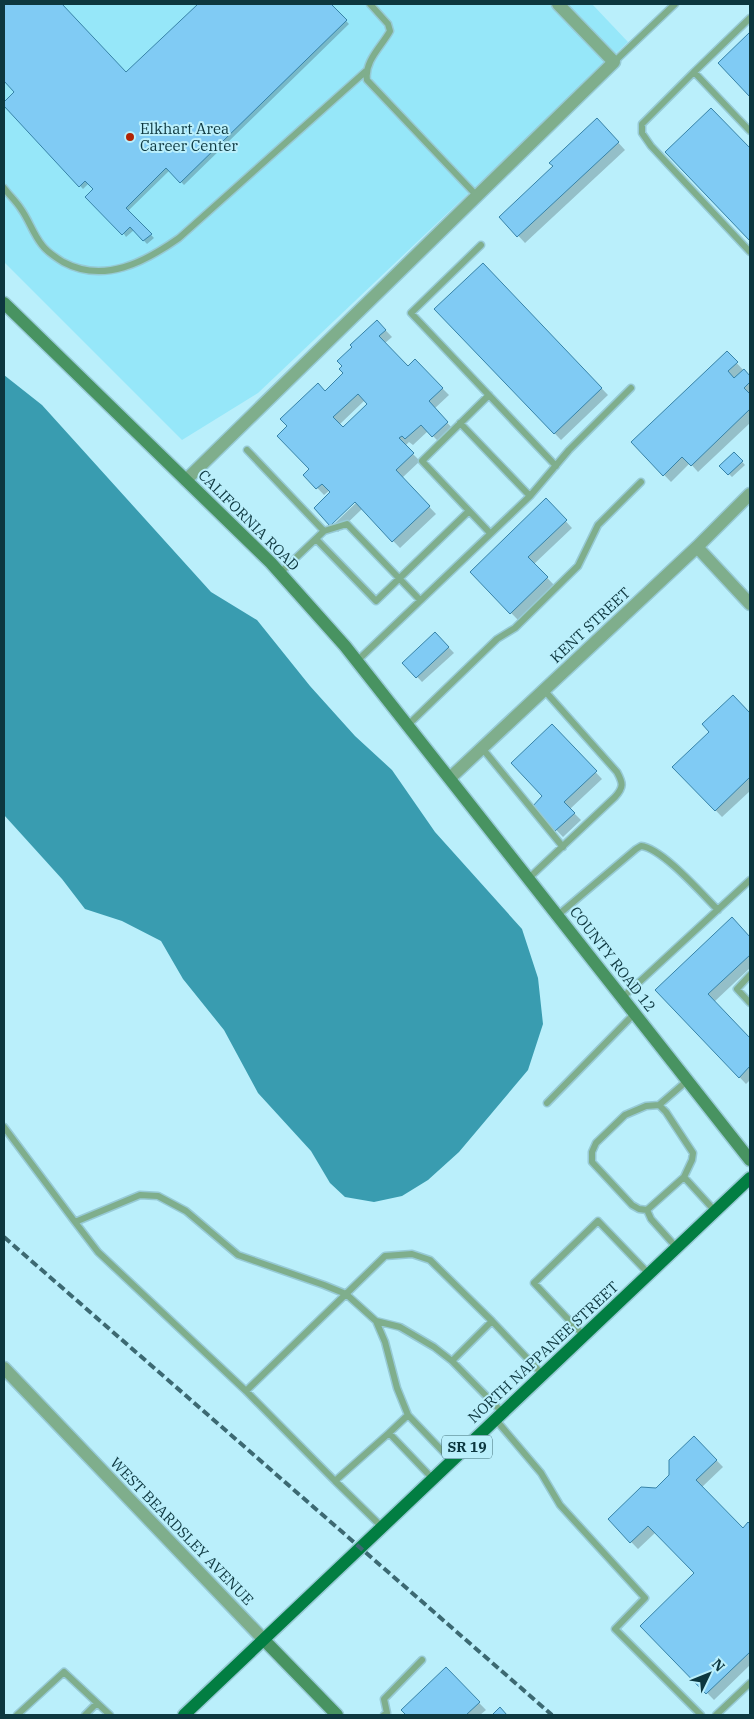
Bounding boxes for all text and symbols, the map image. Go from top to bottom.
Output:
place label: Elkhart Area Career Center [140,119,238,155]
marker: Elkhart Area Career Center [124,131,136,143]
street label: CALIFORNIA ROAD [194,465,304,575]
street label: KENT STREET [546,583,634,667]
street label: COUNTY ROAD 12 [566,902,660,1016]
street label: NORTH NAPPANEE STREET [464,1277,622,1427]
road number: SR 19 [442,1435,492,1458]
street label: WEST BEARDSLEY AVENUE [106,1453,258,1609]
north arrow [684,1649,734,1699]
text: N [708,1655,729,1675]

